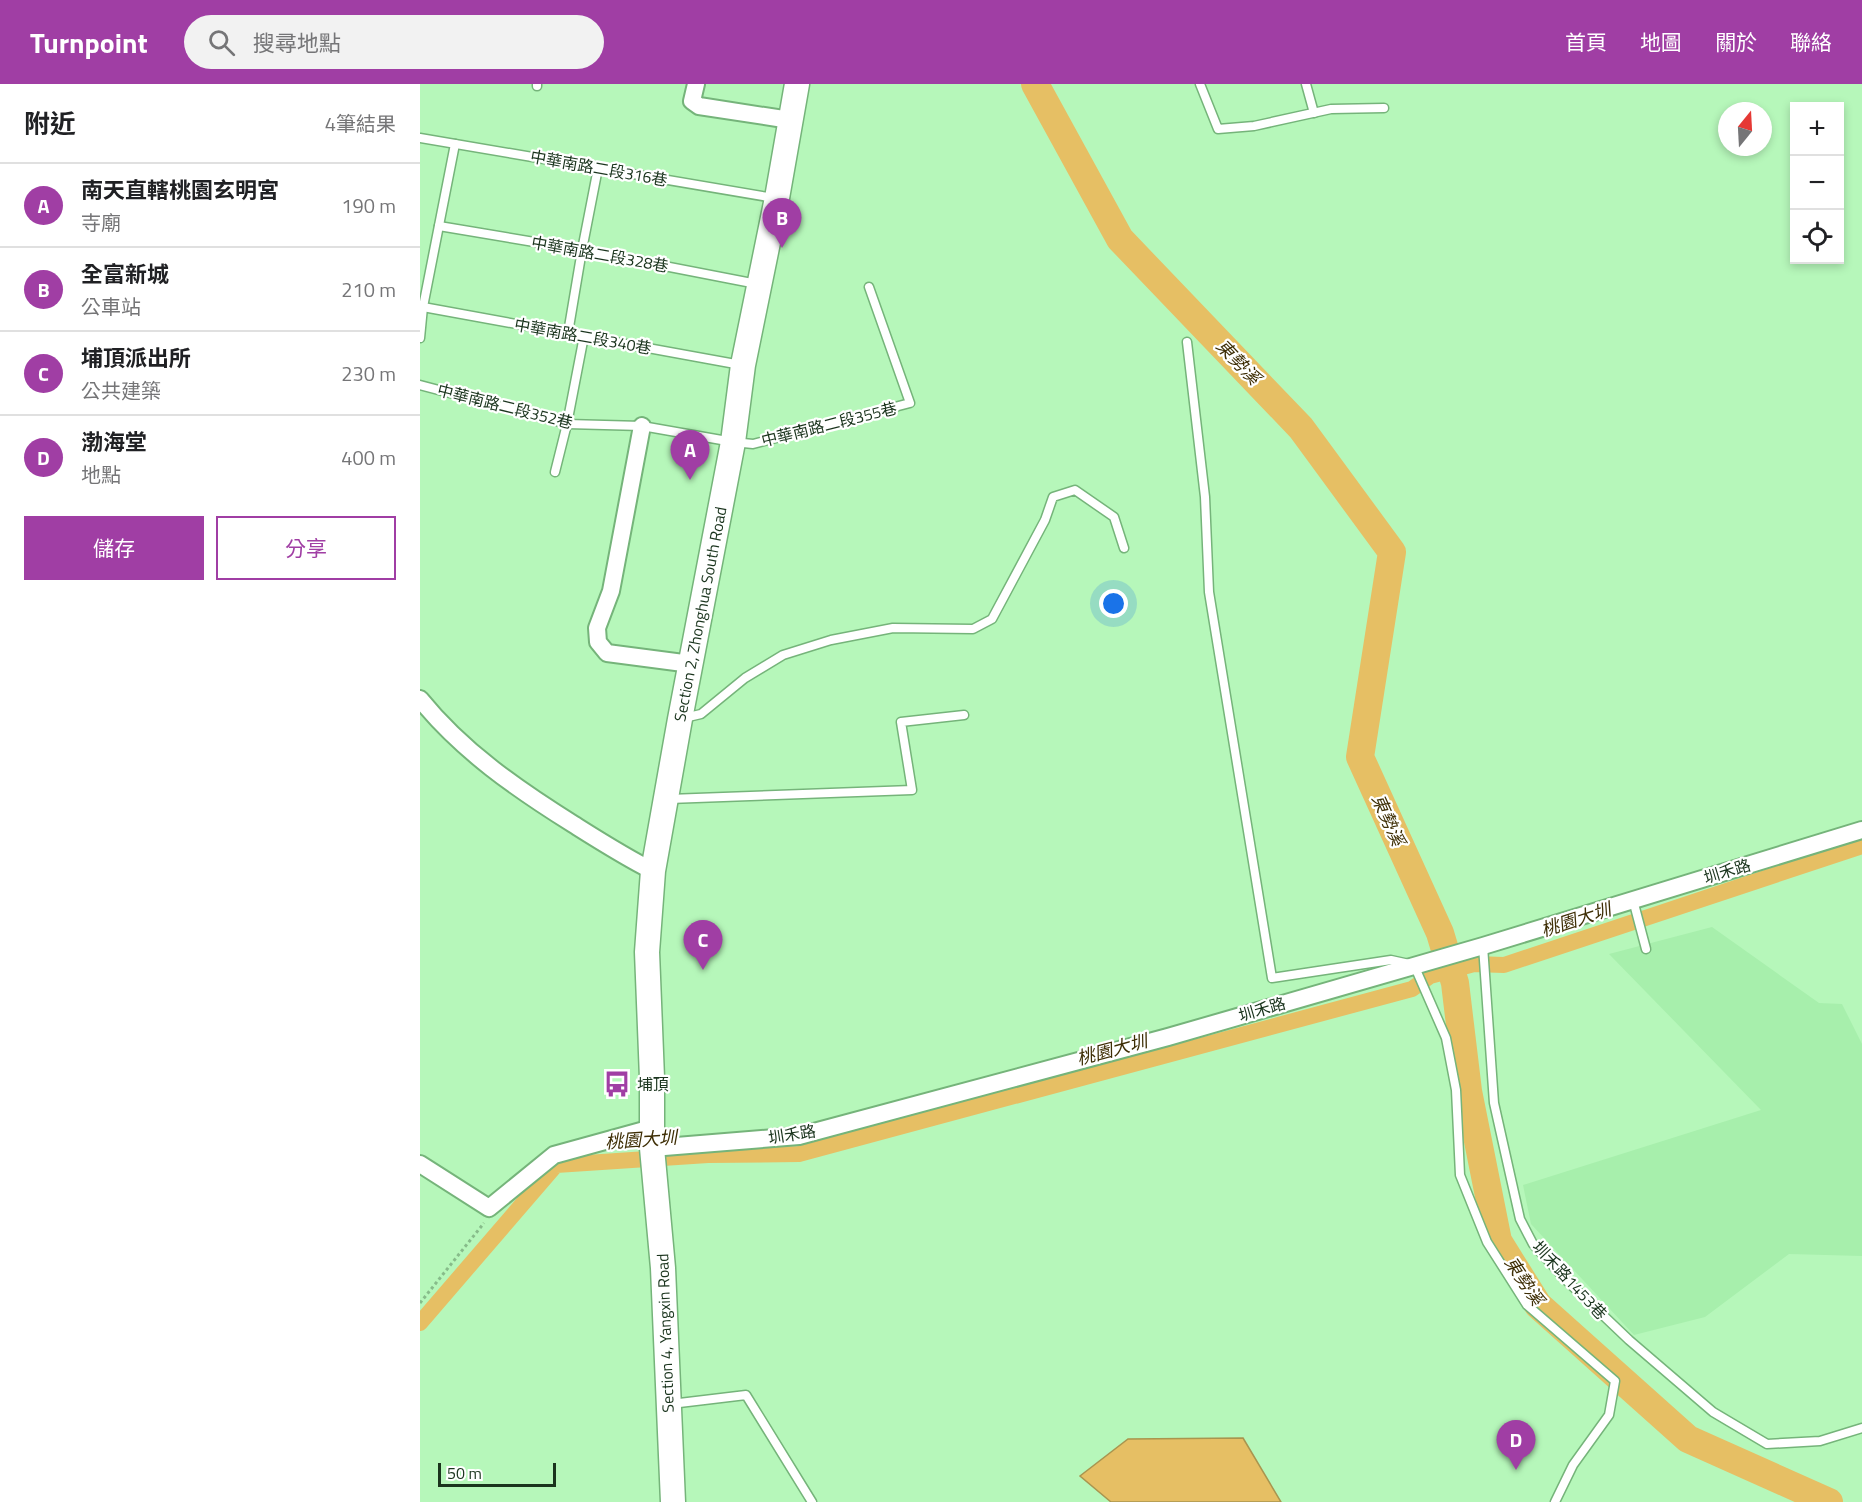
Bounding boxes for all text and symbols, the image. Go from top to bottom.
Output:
search box [184,15,604,69]
text: Turnpoint [30,21,148,64]
icon: search [205,26,238,59]
text: 搜尋地點 [253,26,341,60]
text: 首頁 [1565,26,1607,58]
text: 地圖 [1640,26,1682,58]
text: 關於 [1715,26,1757,58]
text: 聯絡 [1790,26,1832,58]
north arrow [1718,102,1772,156]
map controls [1790,102,1844,264]
button: + [1790,102,1844,156]
text: 附近 [24,104,76,143]
text: 4筆結果 [325,108,396,139]
street label: 中華南路二段316巷 [529,144,669,192]
button: − [1790,156,1844,210]
text: 南天直轄桃園玄明宮 [81,173,279,207]
text: A [37,190,50,221]
text: 190 m [341,190,396,221]
pin: B [762,198,802,248]
text: 寺廟 [81,207,121,238]
button: locate [1790,210,1844,264]
street label: 中華南路二段328巷 [530,230,670,278]
text: 全富新城 [81,257,169,291]
text: B [37,274,50,305]
text: 210 m [341,274,396,305]
text: 公車站 [81,291,141,322]
street label: 中華南路二段340巷 [513,312,653,360]
water label: 東勢溪 [1210,333,1269,393]
text: 埔頂派出所 [81,341,191,375]
text: C [38,358,49,389]
text: 230 m [341,358,396,389]
text: 公共建築 [81,375,161,406]
street label: 中華南路二段352巷 [435,378,575,434]
street label: 中華南路二段355巷 [759,396,899,452]
text: 渤海堂 [81,425,147,459]
pin: A [670,430,710,480]
text: D [37,442,50,473]
text: 400 m [341,442,396,473]
text: 地點 [81,459,121,490]
street label: Section 2, Zhonghua South Road [667,504,733,724]
button: 儲存 [24,516,204,580]
button: 分享 [216,516,396,580]
your location [1099,589,1128,618]
water label: 東勢溪 [1365,790,1413,853]
street label: 圳禾路 [1701,853,1753,889]
water label: 桃園大圳 [1537,895,1617,943]
pin: C [684,920,722,970]
street label: 圳禾路 [1236,991,1288,1027]
water label: 桃園大圳 [1074,1026,1153,1072]
bus stop icon: 埔頂 [602,1069,632,1099]
place label: 埔頂 [637,1072,669,1096]
street label: 圳禾路 [766,1118,818,1150]
water label: 桃園大圳 [604,1123,681,1155]
street label: 圳禾路1453巷 [1527,1235,1613,1325]
water label: 東勢溪 [1498,1251,1552,1313]
street label: Section 4, Yangxin Road [650,1253,680,1413]
pin: D [1496,1420,1536,1470]
scale bar [438,1460,556,1488]
text: 50 m [447,1461,482,1485]

